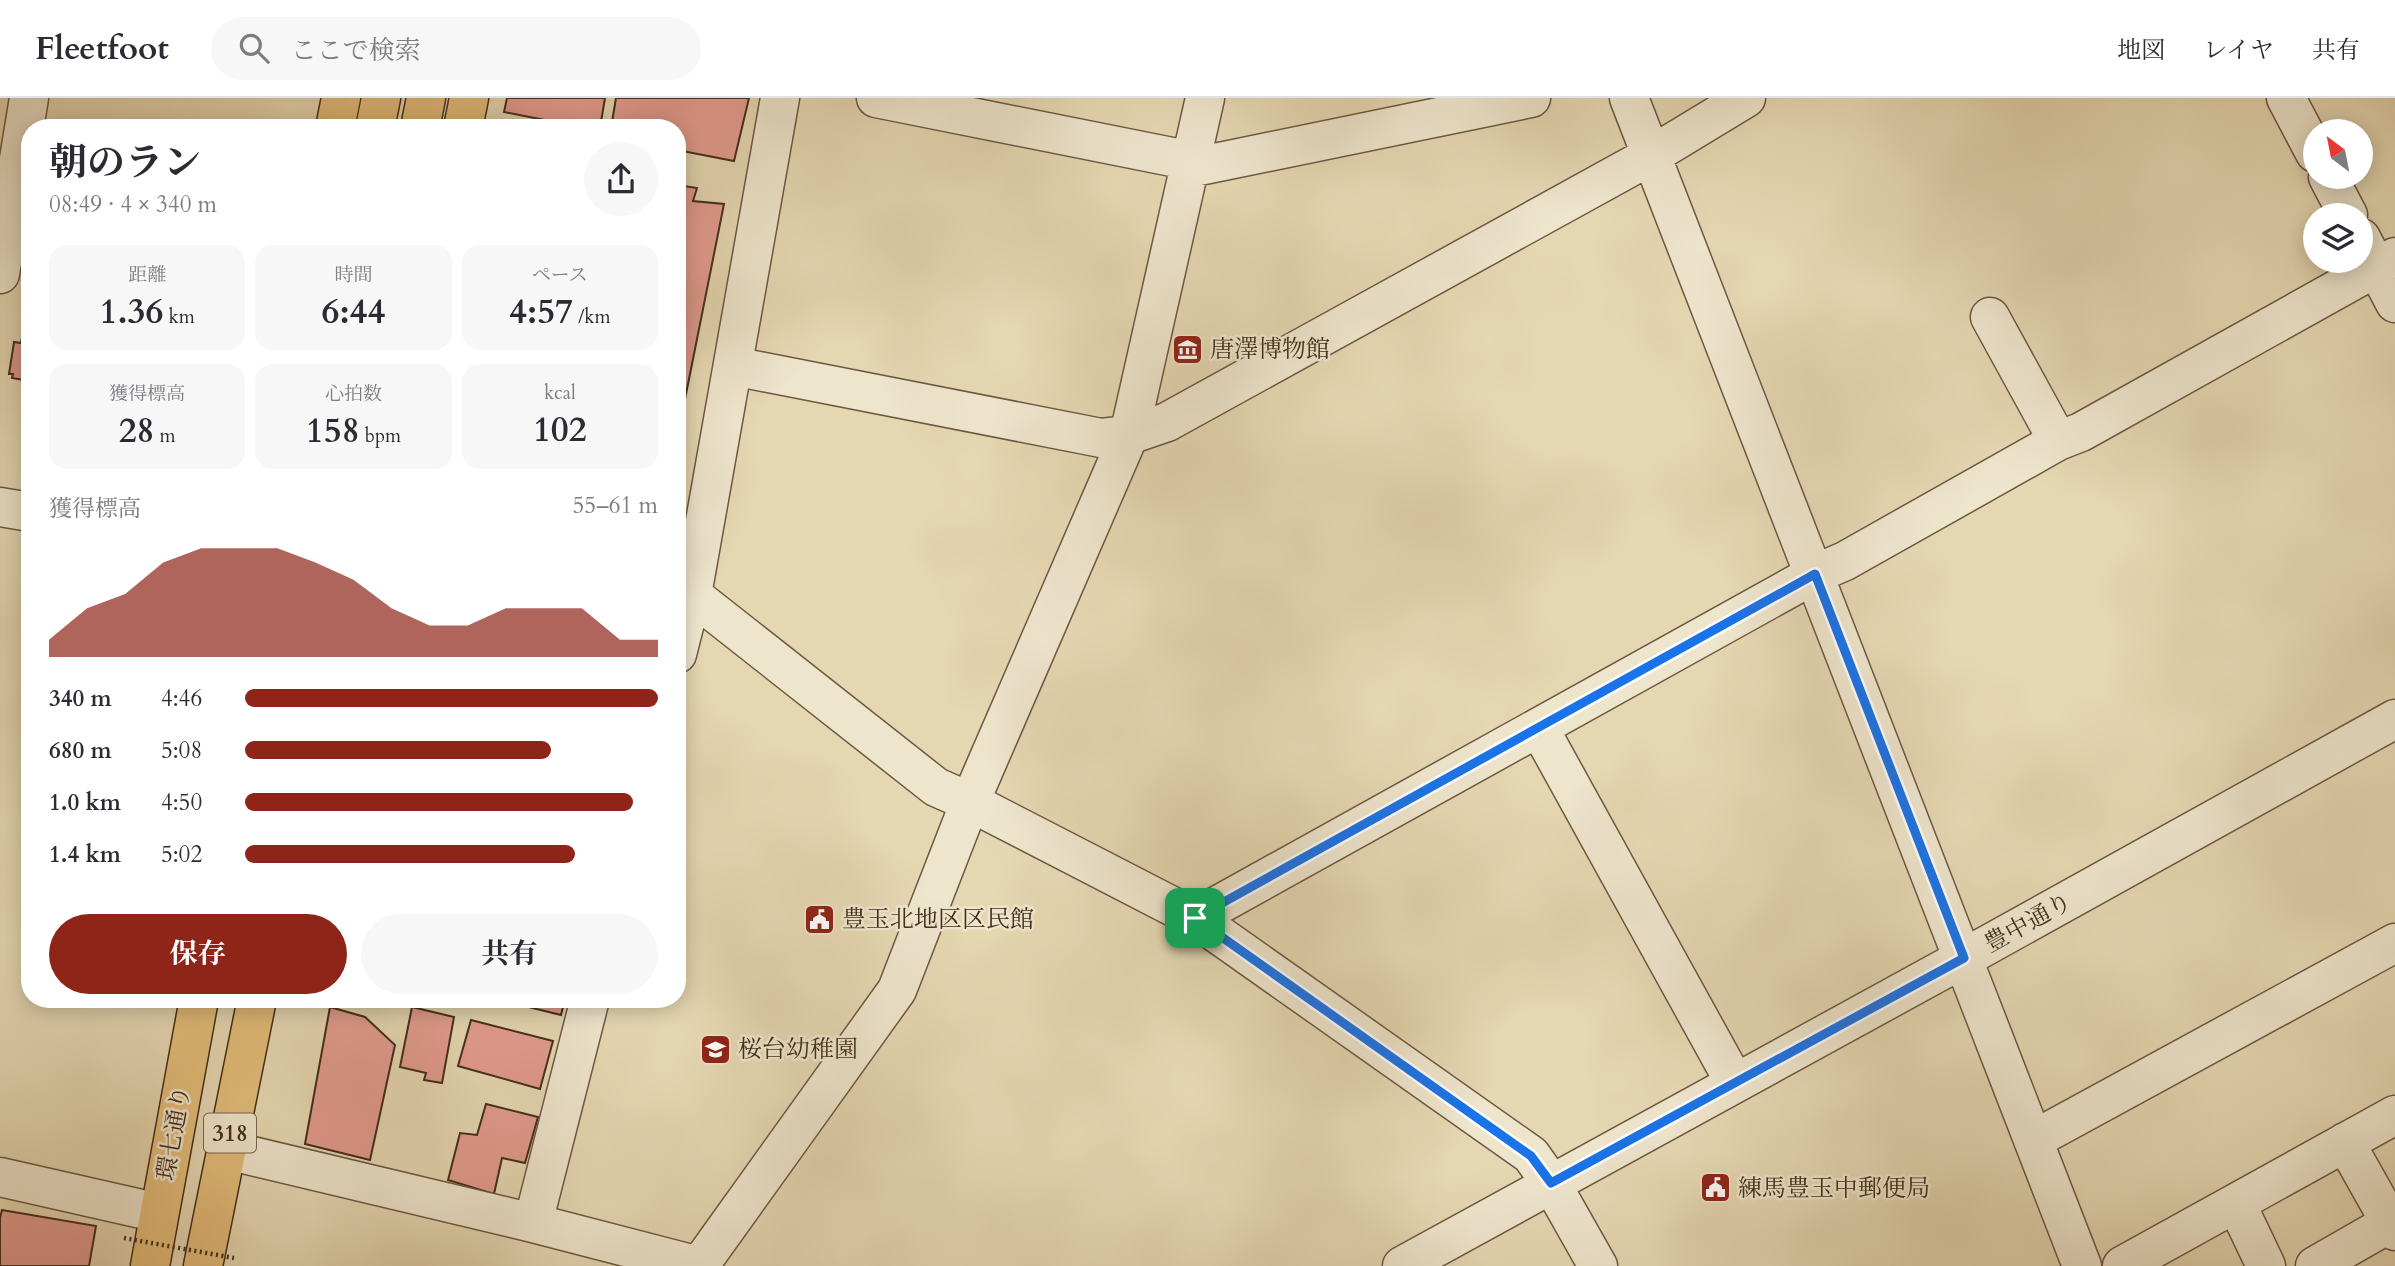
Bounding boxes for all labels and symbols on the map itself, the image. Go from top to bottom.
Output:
north arrow [2303,119,2373,189]
museum icon: 唐澤博物館 [1170,332,1204,366]
place label: 唐澤博物館 [1210,333,1330,366]
street label: 豊中通り [1978,885,2078,961]
pin [1165,888,1225,948]
public building icon: 豊玉北地区区民館 [802,902,836,936]
place label: 豊玉北地区区民館 [842,903,1034,936]
school or university icon: 桜台幼稚園 [698,1032,732,1066]
place label: 桜台幼稚園 [738,1033,858,1066]
street label: 環七通り [149,1083,199,1183]
road number: 318 [204,1114,256,1152]
public building icon: 練馬豊玉中郵便局 [1698,1171,1732,1205]
place label: 練馬豊玉中郵便局 [1738,1172,1930,1205]

